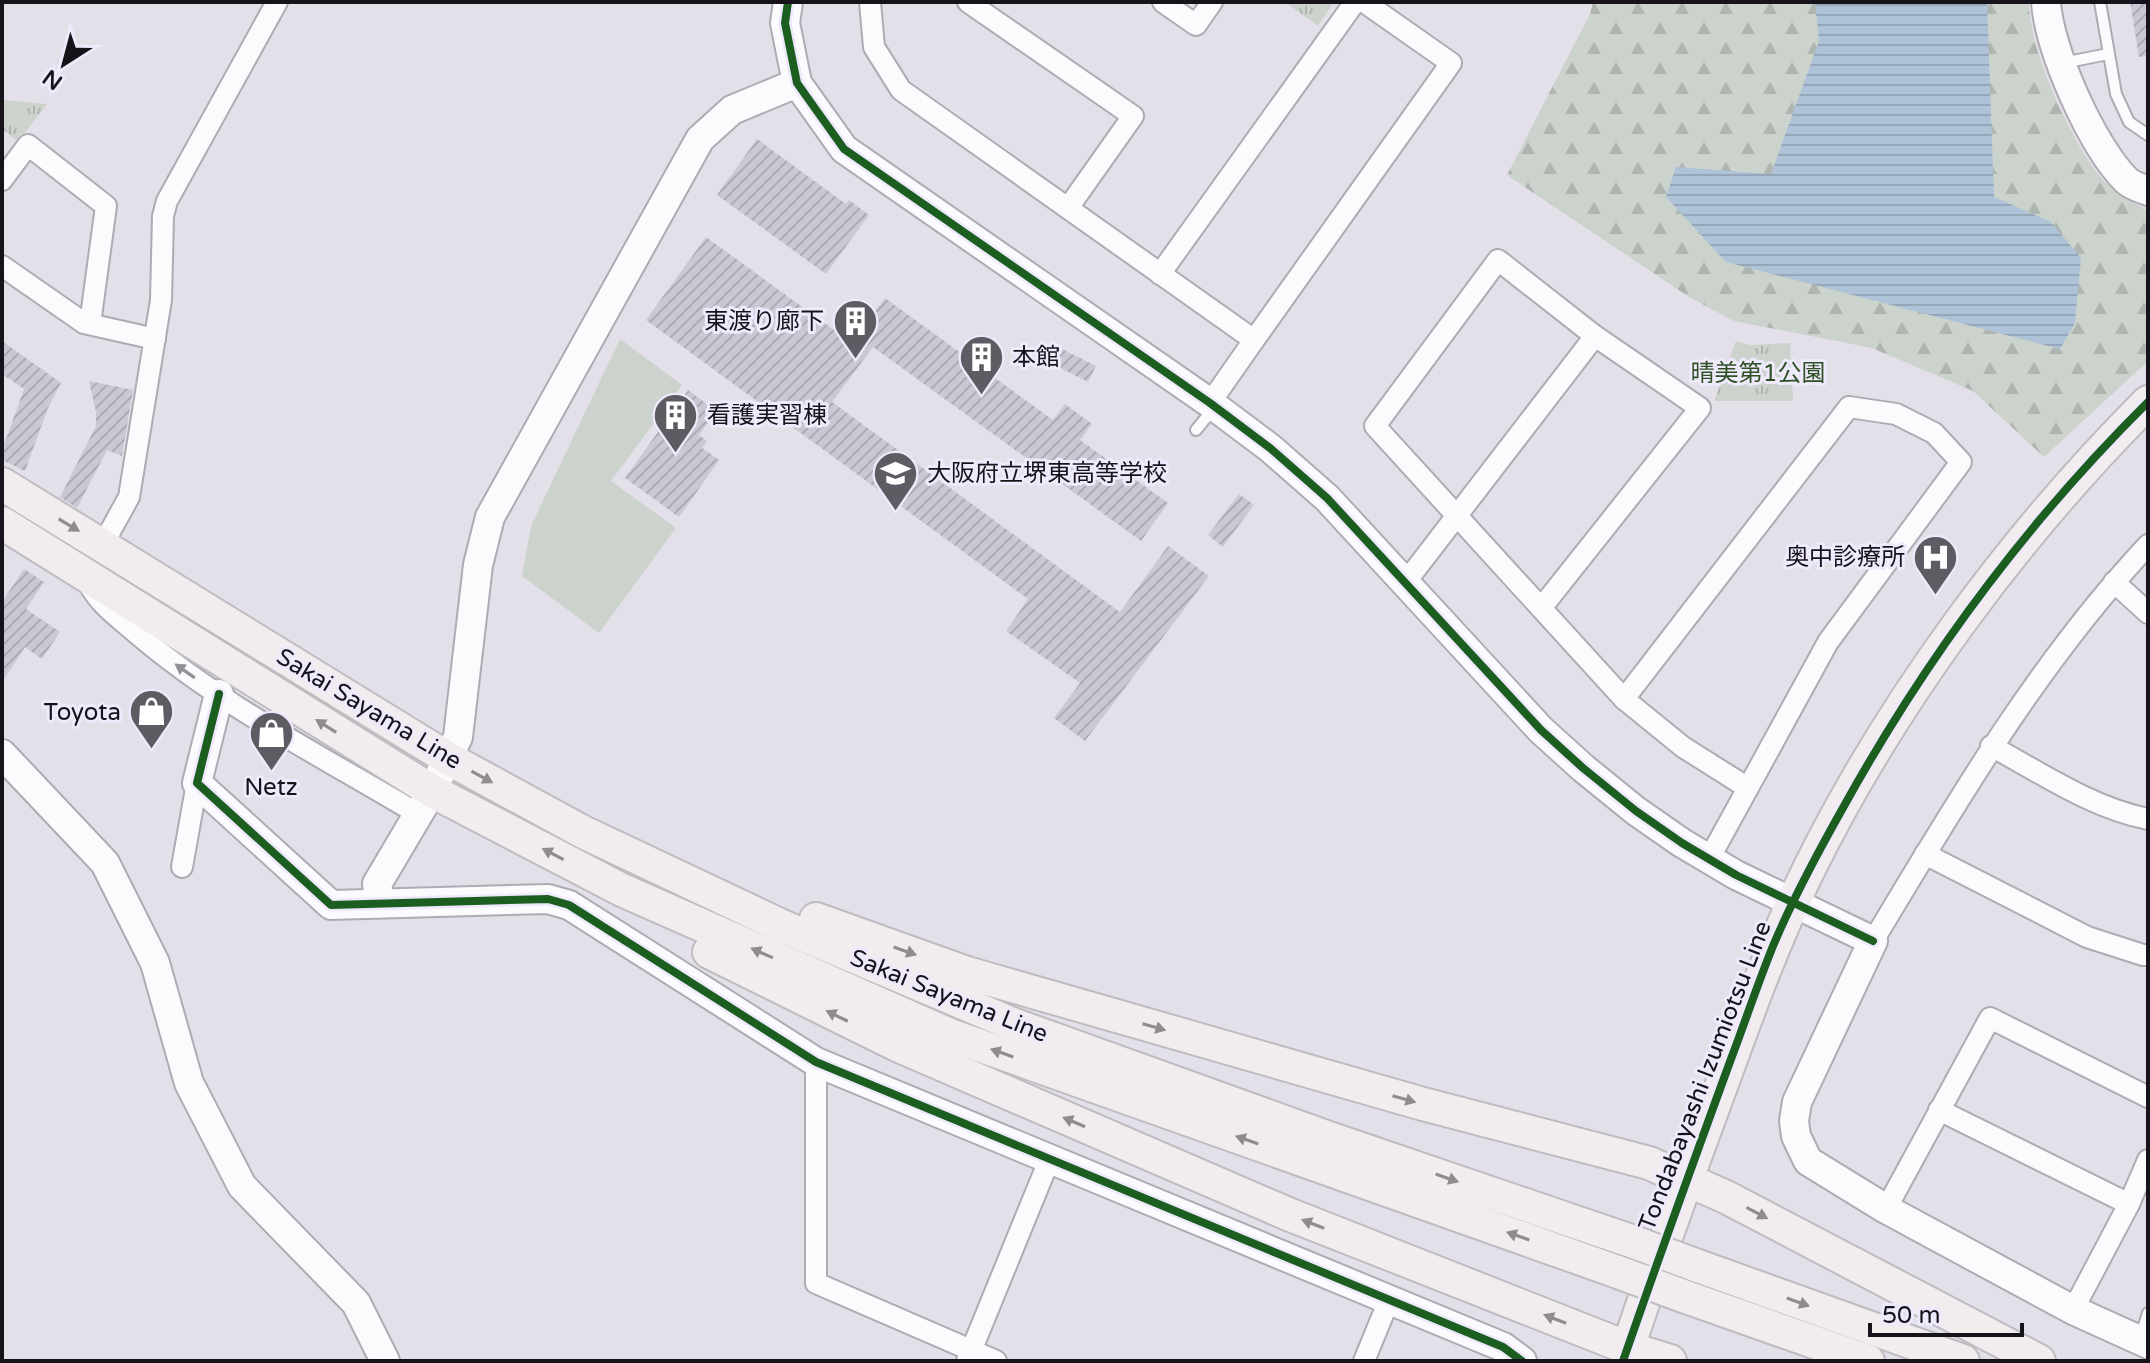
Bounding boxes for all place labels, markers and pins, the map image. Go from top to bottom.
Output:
building icon: 東渡り廊下 [831,297,879,360]
place label: 東渡り廊下 [704,307,824,336]
building icon: 本館 [957,333,1005,396]
place label: 本館 [1012,343,1060,372]
building icon: 看護実習棟 [652,391,700,454]
place label: 看護実習棟 [707,401,827,430]
school or university icon: 大阪府立堺東高等学校 [872,449,920,512]
place label: 大阪府立堺東高等学校 [927,459,1167,488]
hospital icon: 奥中診療所 [1912,533,1960,596]
place label: 奥中診療所 [1785,543,1905,572]
shop icon: Toyota [128,688,176,751]
place label: Toyota [44,698,121,727]
shop icon: Netz [247,709,295,772]
place label: Netz [244,773,298,802]

